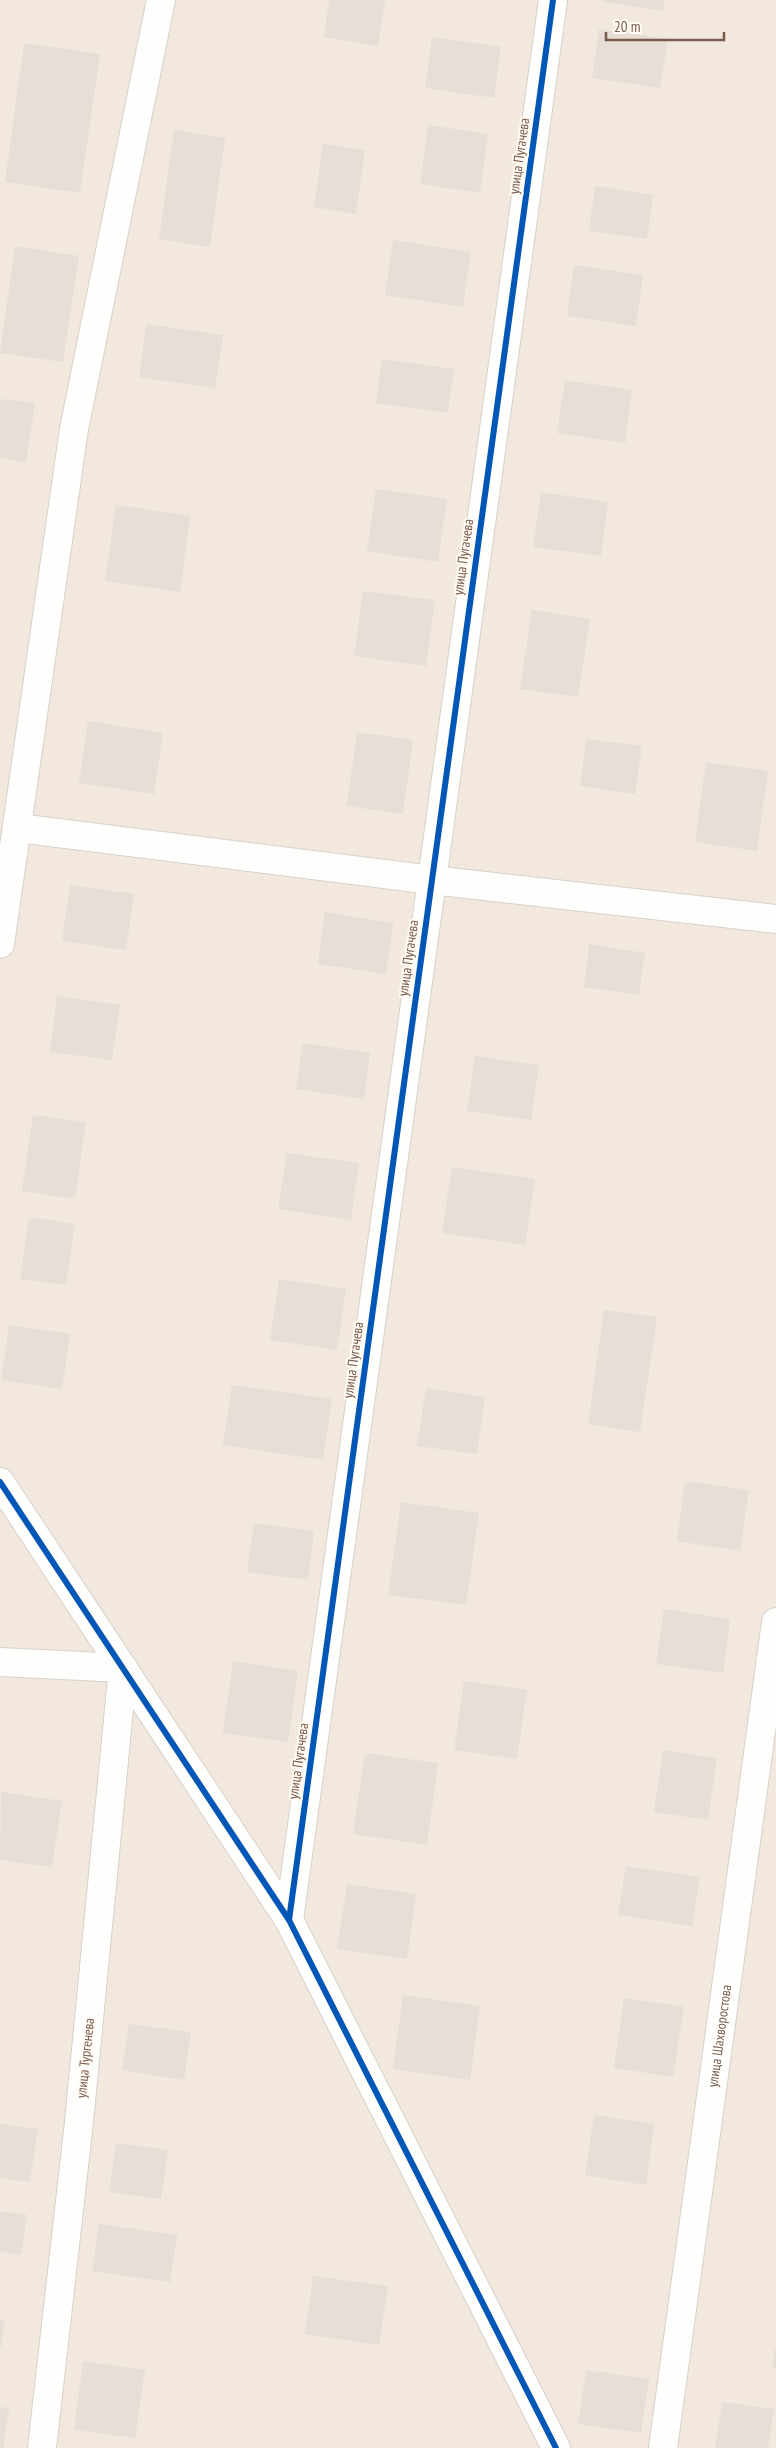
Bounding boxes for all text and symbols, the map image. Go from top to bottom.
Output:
scale bar [606,10,724,42]
text: 20 m [614,17,640,36]
street label: улица Пугачева [505,117,533,195]
street label: улица Пугачева [449,518,477,596]
street label: улица Пугачева [394,919,422,997]
street label: улица Пугачева [339,1321,367,1399]
street label: улица Пугачева [284,1722,312,1800]
street label: улица Шахворостова [703,1983,735,2088]
street label: улица Тургенева [72,2017,98,2099]

